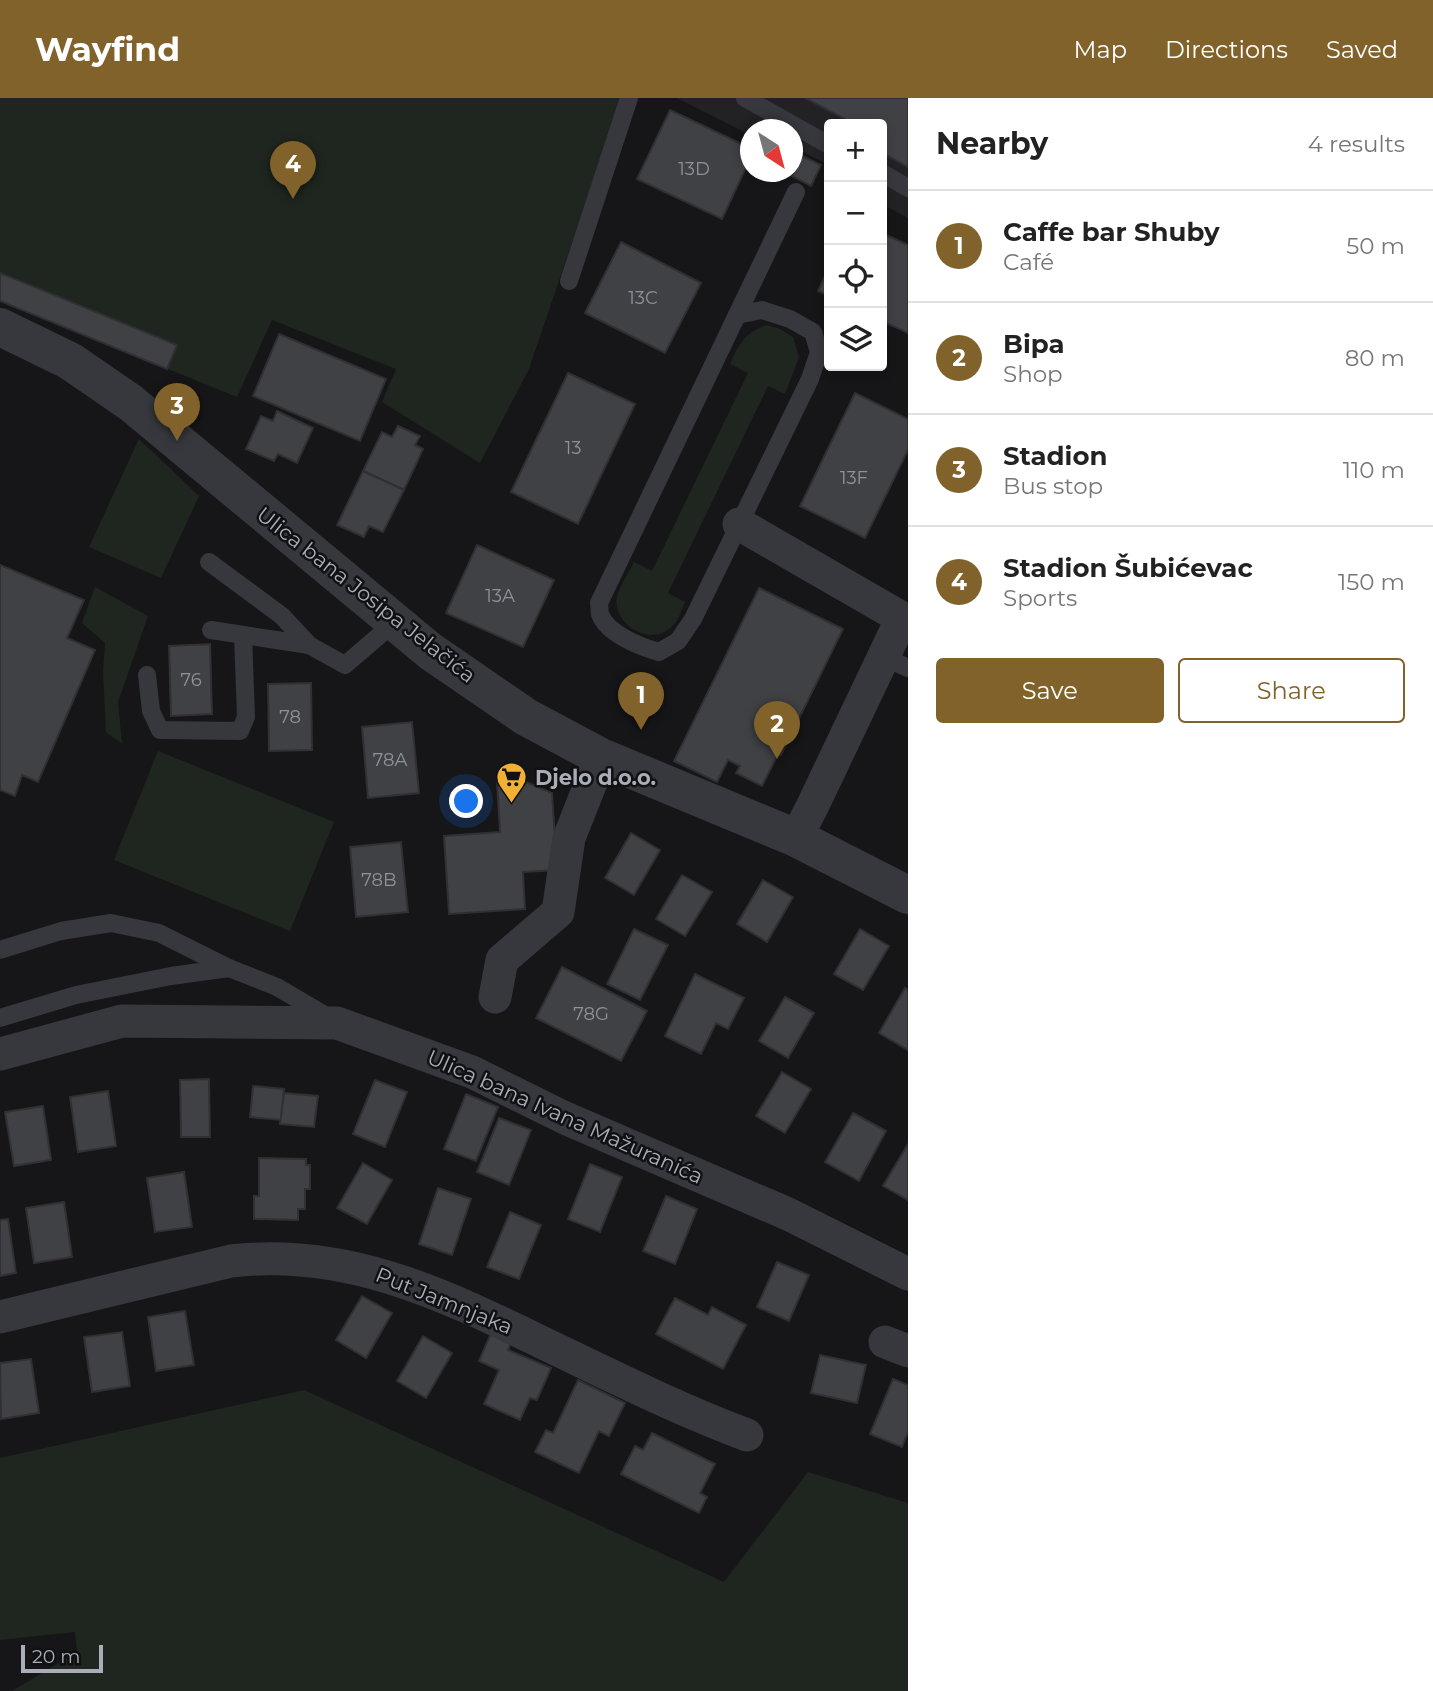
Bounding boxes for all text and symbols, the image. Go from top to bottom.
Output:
text: Wayfind [35,29,180,69]
text: Map [1074,35,1127,64]
text: Directions [1165,35,1288,64]
text: Saved [1326,35,1398,64]
north arrow [740,119,803,182]
map controls [824,119,887,371]
button: + [824,119,887,182]
text: Nearby [936,125,1048,162]
text: 4 results [1308,130,1405,158]
pin: 4 [270,141,316,199]
house number: 13D [678,158,710,180]
button: − [824,182,887,245]
text: Caffe bar Shuby [1003,216,1220,248]
text: 1 [954,232,964,260]
text: 50 m [1346,232,1405,260]
button: locate [824,245,887,308]
text: Café [1003,248,1054,276]
house number: 13C [628,287,658,309]
button: layers [824,308,887,371]
text: Bipa [1003,328,1064,360]
text: 2 [952,344,966,372]
text: 80 m [1345,344,1405,372]
text: Shop [1003,360,1063,388]
pin: 3 [154,383,200,441]
house number: 13 [565,437,581,459]
text: Stadion [1003,440,1107,472]
text: 3 [952,456,966,484]
text: 110 m [1343,456,1405,484]
house number: 13F [840,467,868,489]
text: Bus stop [1003,472,1103,500]
street label: Ulica bana Josipa Jelačića [252,501,481,688]
text: Stadion Šubićevac [1003,552,1253,584]
text: 4 [951,568,967,596]
text: 150 m [1338,568,1405,596]
text: Sports [1003,584,1077,612]
house number: 13A [485,585,515,607]
button: Save [936,658,1164,723]
button: Share [1178,658,1405,723]
house number: 76 [180,669,202,691]
pin: 1 [618,672,664,730]
pin: 2 [754,701,800,759]
house number: 78 [279,706,301,728]
house number: 78A [373,749,407,771]
supermarket icon: Djelo d.o.o. [495,761,529,805]
place label: Djelo d.o.o. [535,765,656,790]
your location [449,784,483,818]
house number: 78B [361,869,397,891]
house number: 78G [573,1003,609,1025]
street label: Ulica bana Ivana Mažuranića [423,1044,707,1189]
street label: Put Jamnjaka [372,1262,516,1339]
scale bar [21,1642,103,1674]
text: 20 m [32,1645,80,1668]

